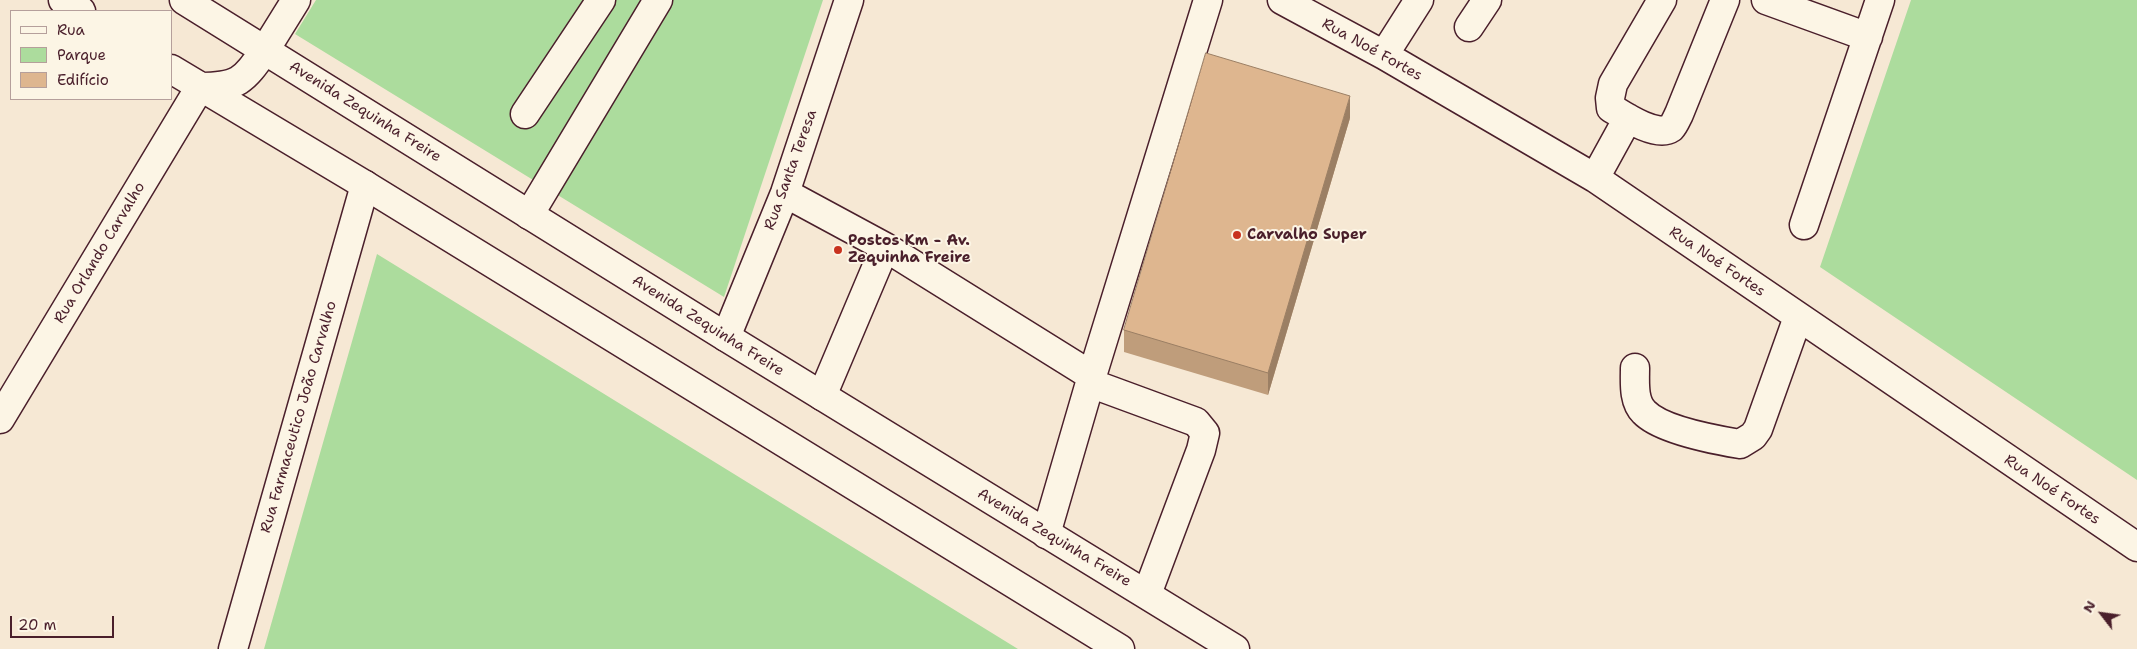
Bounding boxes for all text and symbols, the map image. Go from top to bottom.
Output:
legend [10,10,172,100]
street label: Rua Noé Fortes [1319,15,1425,85]
text: Rua [57,20,85,40]
text: Parque [57,45,106,65]
street label: Avenida Zequinha Freire [286,58,444,166]
text: Edifício [57,70,109,90]
street label: Rua Santa Teresa [761,107,821,233]
street label: Rua Orlando Carvalho [51,179,149,327]
street label: Rua Noé Fortes [1666,223,1768,301]
place label: Carvalho Super [1247,226,1367,244]
marker: Carvalho Super [1231,229,1243,241]
place label: Postos Km - Av. Zequinha Freire [848,232,971,267]
marker: Postos Km - Av. Zequinha Freire [832,244,844,256]
street label: Avenida Zequinha Freire [629,272,787,380]
street label: Rua Farmaceutico João Carvalho [257,299,341,535]
street label: Rua Noé Fortes [2001,451,2103,529]
street label: Avenida Zequinha Freire [974,485,1134,591]
north arrow [2077,589,2127,639]
text: N [2078,597,2100,616]
scale bar [12,606,116,638]
text: 20 m [18,615,57,635]

